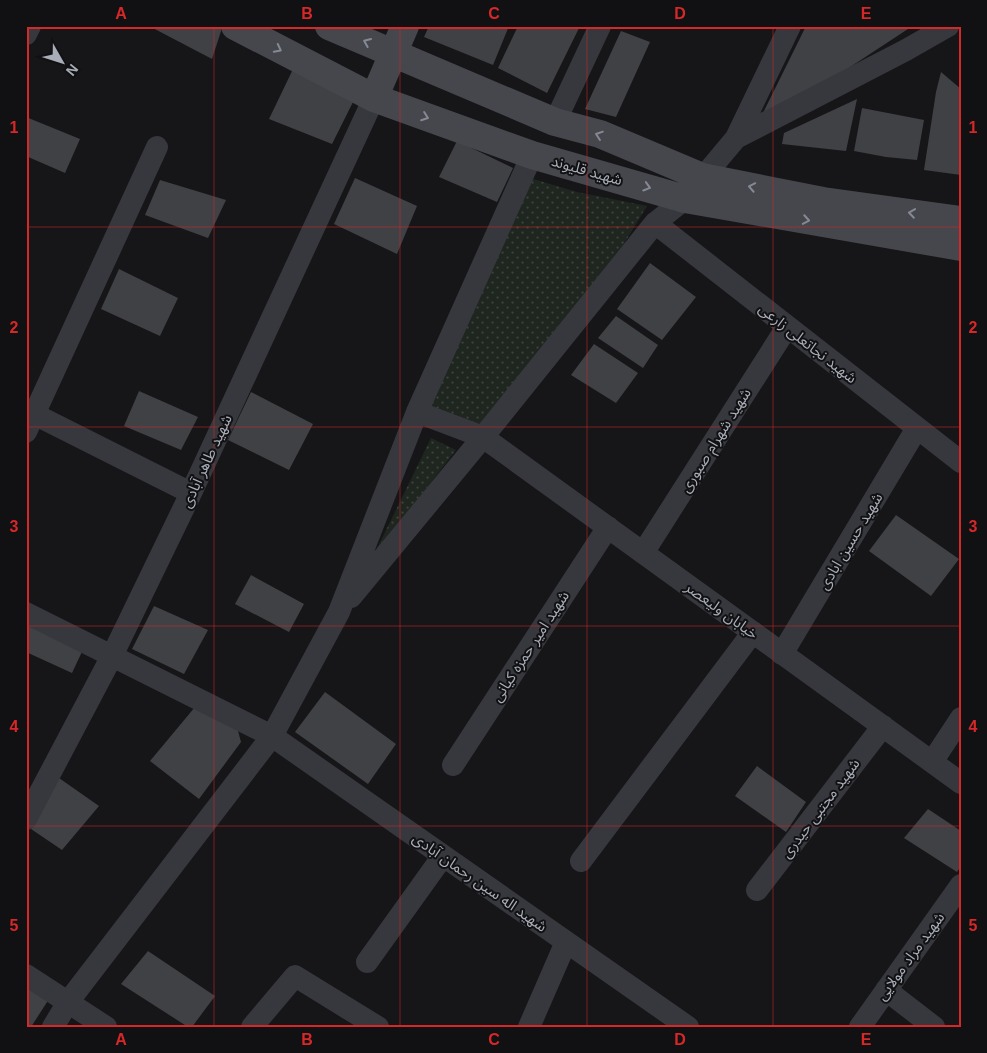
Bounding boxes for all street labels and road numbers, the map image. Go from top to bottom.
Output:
street label: شهید قلیوند [549,152,625,189]
street label: شهید نجاتعلی زارعی [755,300,860,387]
street label: شهید شهرام صبوری [676,385,757,497]
street label: شهید طاهر آبادی [177,412,236,511]
street label: شهید حسین ابادی [814,489,887,593]
street label: خیابان ولیعصر [681,577,762,643]
street label: شهید امیر حمزه کیانی [488,587,573,705]
street label: شهید مجتبی حیدری [777,755,864,862]
street label: شهید اله سین رحمان آبادی [409,829,551,936]
street label: شهید مراد مولایی [872,908,949,1004]

